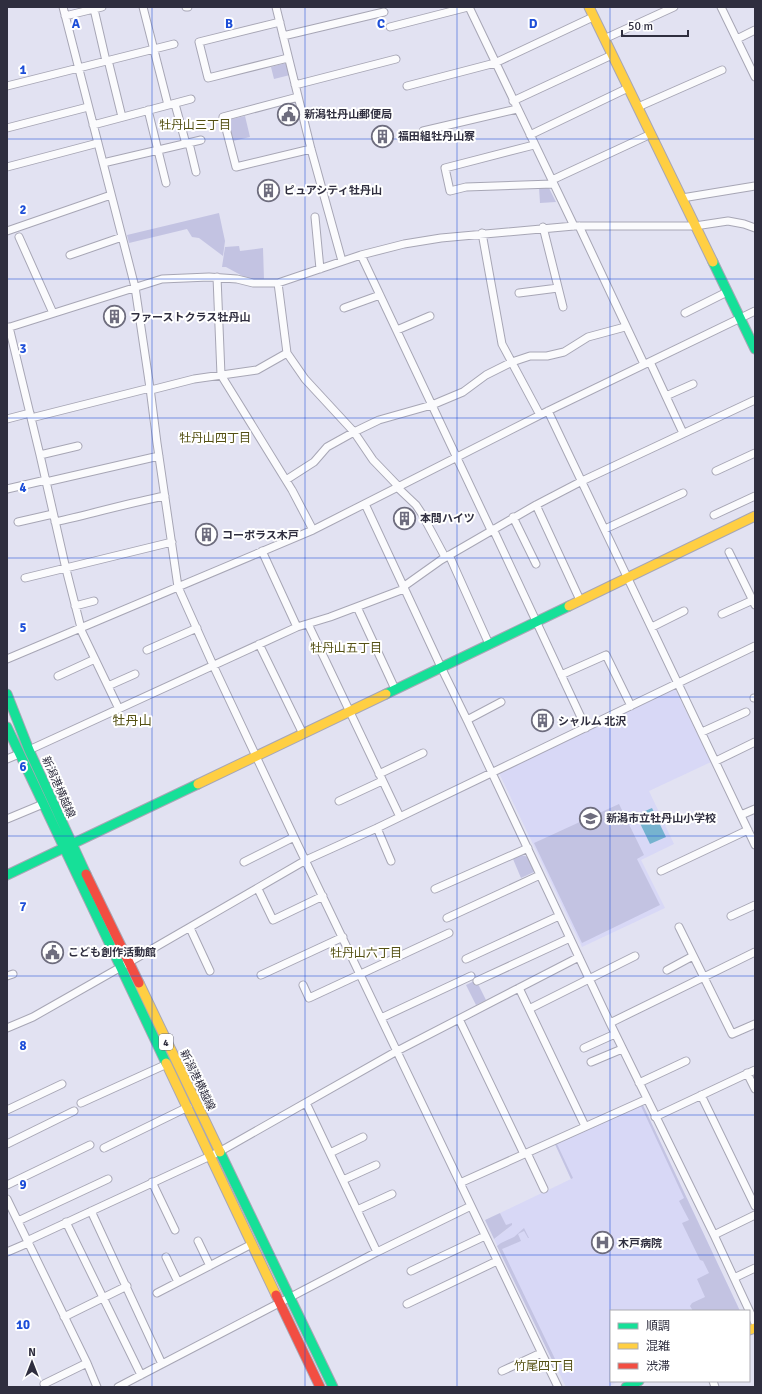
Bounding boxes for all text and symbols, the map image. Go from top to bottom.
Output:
scale bar [622,12,688,38]
text: A [72,16,81,32]
text: B [225,16,233,32]
text: C [377,16,385,32]
text: D [529,16,538,32]
text: 50 m [628,19,653,34]
text: 1 [19,62,27,78]
public building icon: 新潟牡丹山郵便局 [276,101,302,127]
place label: 新潟牡丹山郵便局 [304,108,392,121]
district label: 牡丹山三丁目 [159,118,231,133]
building icon: 福田組牡丹山寮 [370,123,396,149]
place label: 福田組牡丹山寮 [398,130,475,143]
building icon: ピュアシティ牡丹山 [255,177,281,203]
place label: ピュアシティ牡丹山 [284,184,382,197]
text: 2 [19,202,27,218]
building icon: ファーストクラス牡丹山 [102,304,128,330]
place label: ファーストクラス牡丹山 [130,311,250,324]
text: 3 [19,341,27,357]
district label: 牡丹山四丁目 [179,431,251,446]
text: 4 [19,480,27,496]
building icon: 本間ハイツ [391,505,417,531]
place label: 本間ハイツ [420,512,475,525]
building icon: コーポラス木戸 [194,522,220,548]
place label: コーポラス木戸 [222,529,299,542]
text: 5 [19,620,27,636]
district label: 牡丹山五丁目 [310,641,382,656]
building icon: シャルム 北沢 [529,708,555,734]
district label: 牡丹山 [112,713,152,729]
place label: シャルム 北沢 [558,715,626,728]
street label: 新潟港横越線 [39,754,78,820]
text: 6 [19,759,27,775]
school or university icon: 新潟市立牡丹山小学校 [578,805,604,831]
place label: 新潟市立牡丹山小学校 [606,812,716,825]
text: 7 [19,899,27,915]
public building icon: こども創作活動館 [40,939,66,965]
place label: こども創作活動館 [68,946,156,959]
district label: 牡丹山六丁目 [330,946,402,961]
road number: 4 [159,1034,173,1050]
text: 8 [19,1038,27,1054]
street label: 新潟港横越線 [177,1048,218,1113]
text: 9 [19,1177,27,1193]
hospital icon: 木戸病院 [589,1230,615,1256]
place label: 木戸病院 [618,1237,662,1250]
legend [610,1310,750,1382]
text: 10 [16,1317,30,1333]
text: 順調 [646,1319,670,1334]
text: 混雑 [646,1339,670,1354]
north arrow [12,1342,52,1382]
text: N [28,1346,36,1359]
district label: 竹尾四丁目 [514,1359,574,1374]
text: 渋滞 [646,1359,670,1374]

